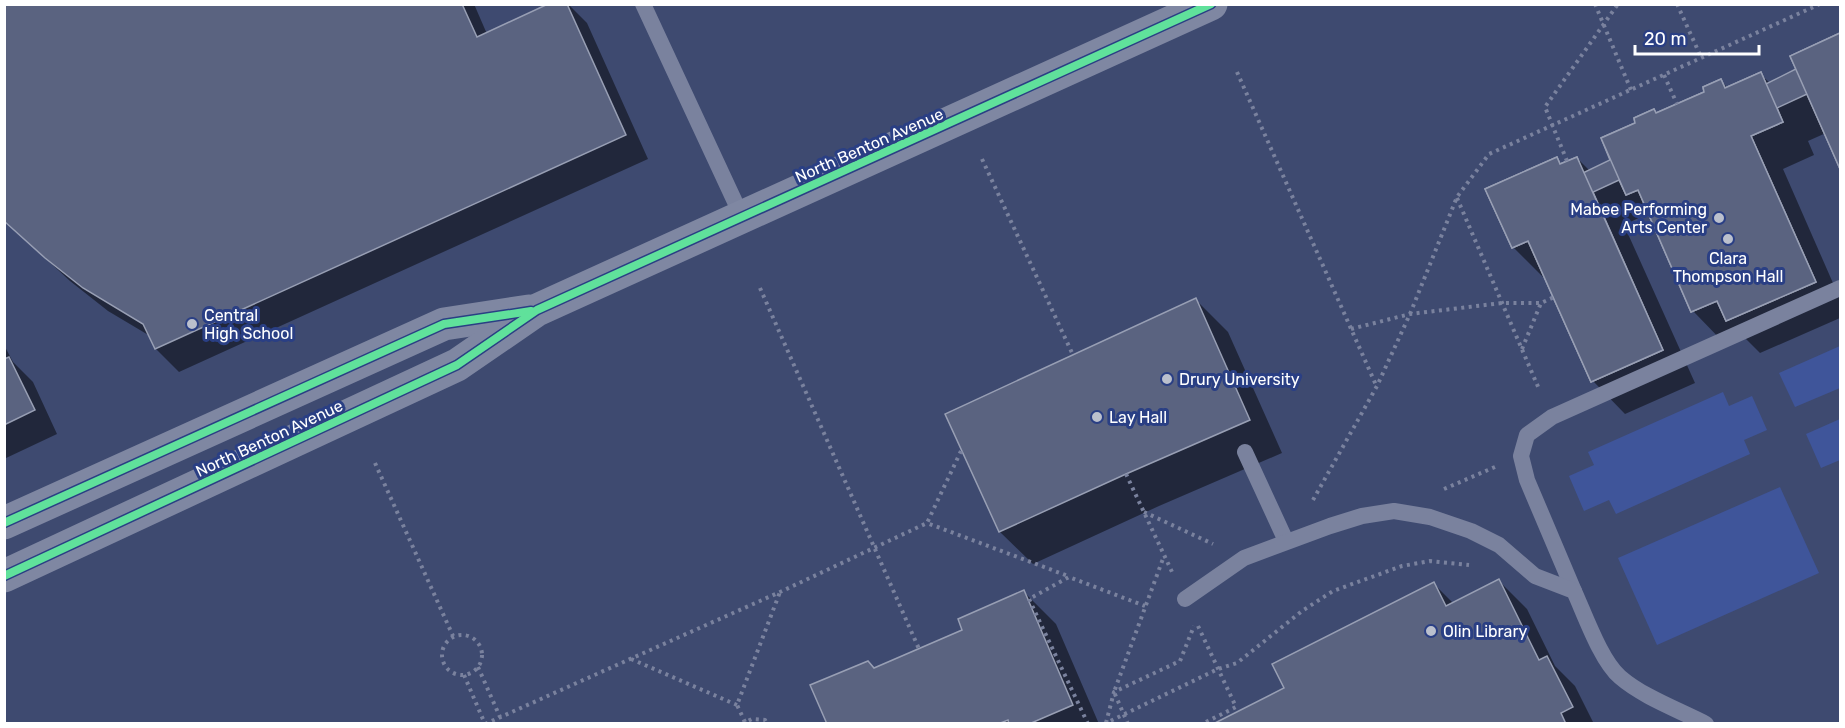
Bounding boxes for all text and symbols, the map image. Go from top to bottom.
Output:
scale bar [1635,18,1760,56]
text: 20 m [1644,28,1686,50]
street label: North Benton Avenue [792,104,946,187]
place label: Mabee Performing Arts Center [1570,200,1707,237]
marker: Mabee Performing Arts Center [1712,211,1726,225]
marker: Clara Thompson Hall [1721,232,1735,246]
place label: Clara Thompson Hall [1673,249,1783,286]
place label: Central High School [204,306,293,343]
marker: Central High School [185,317,199,331]
place label: Drury University [1179,370,1300,389]
marker: Drury University [1160,372,1174,386]
street label: North Benton Avenue [193,396,346,481]
place label: Lay Hall [1109,408,1167,427]
marker: Lay Hall [1090,410,1104,424]
place label: Olin Library [1443,622,1527,641]
marker: Olin Library [1424,624,1438,638]

